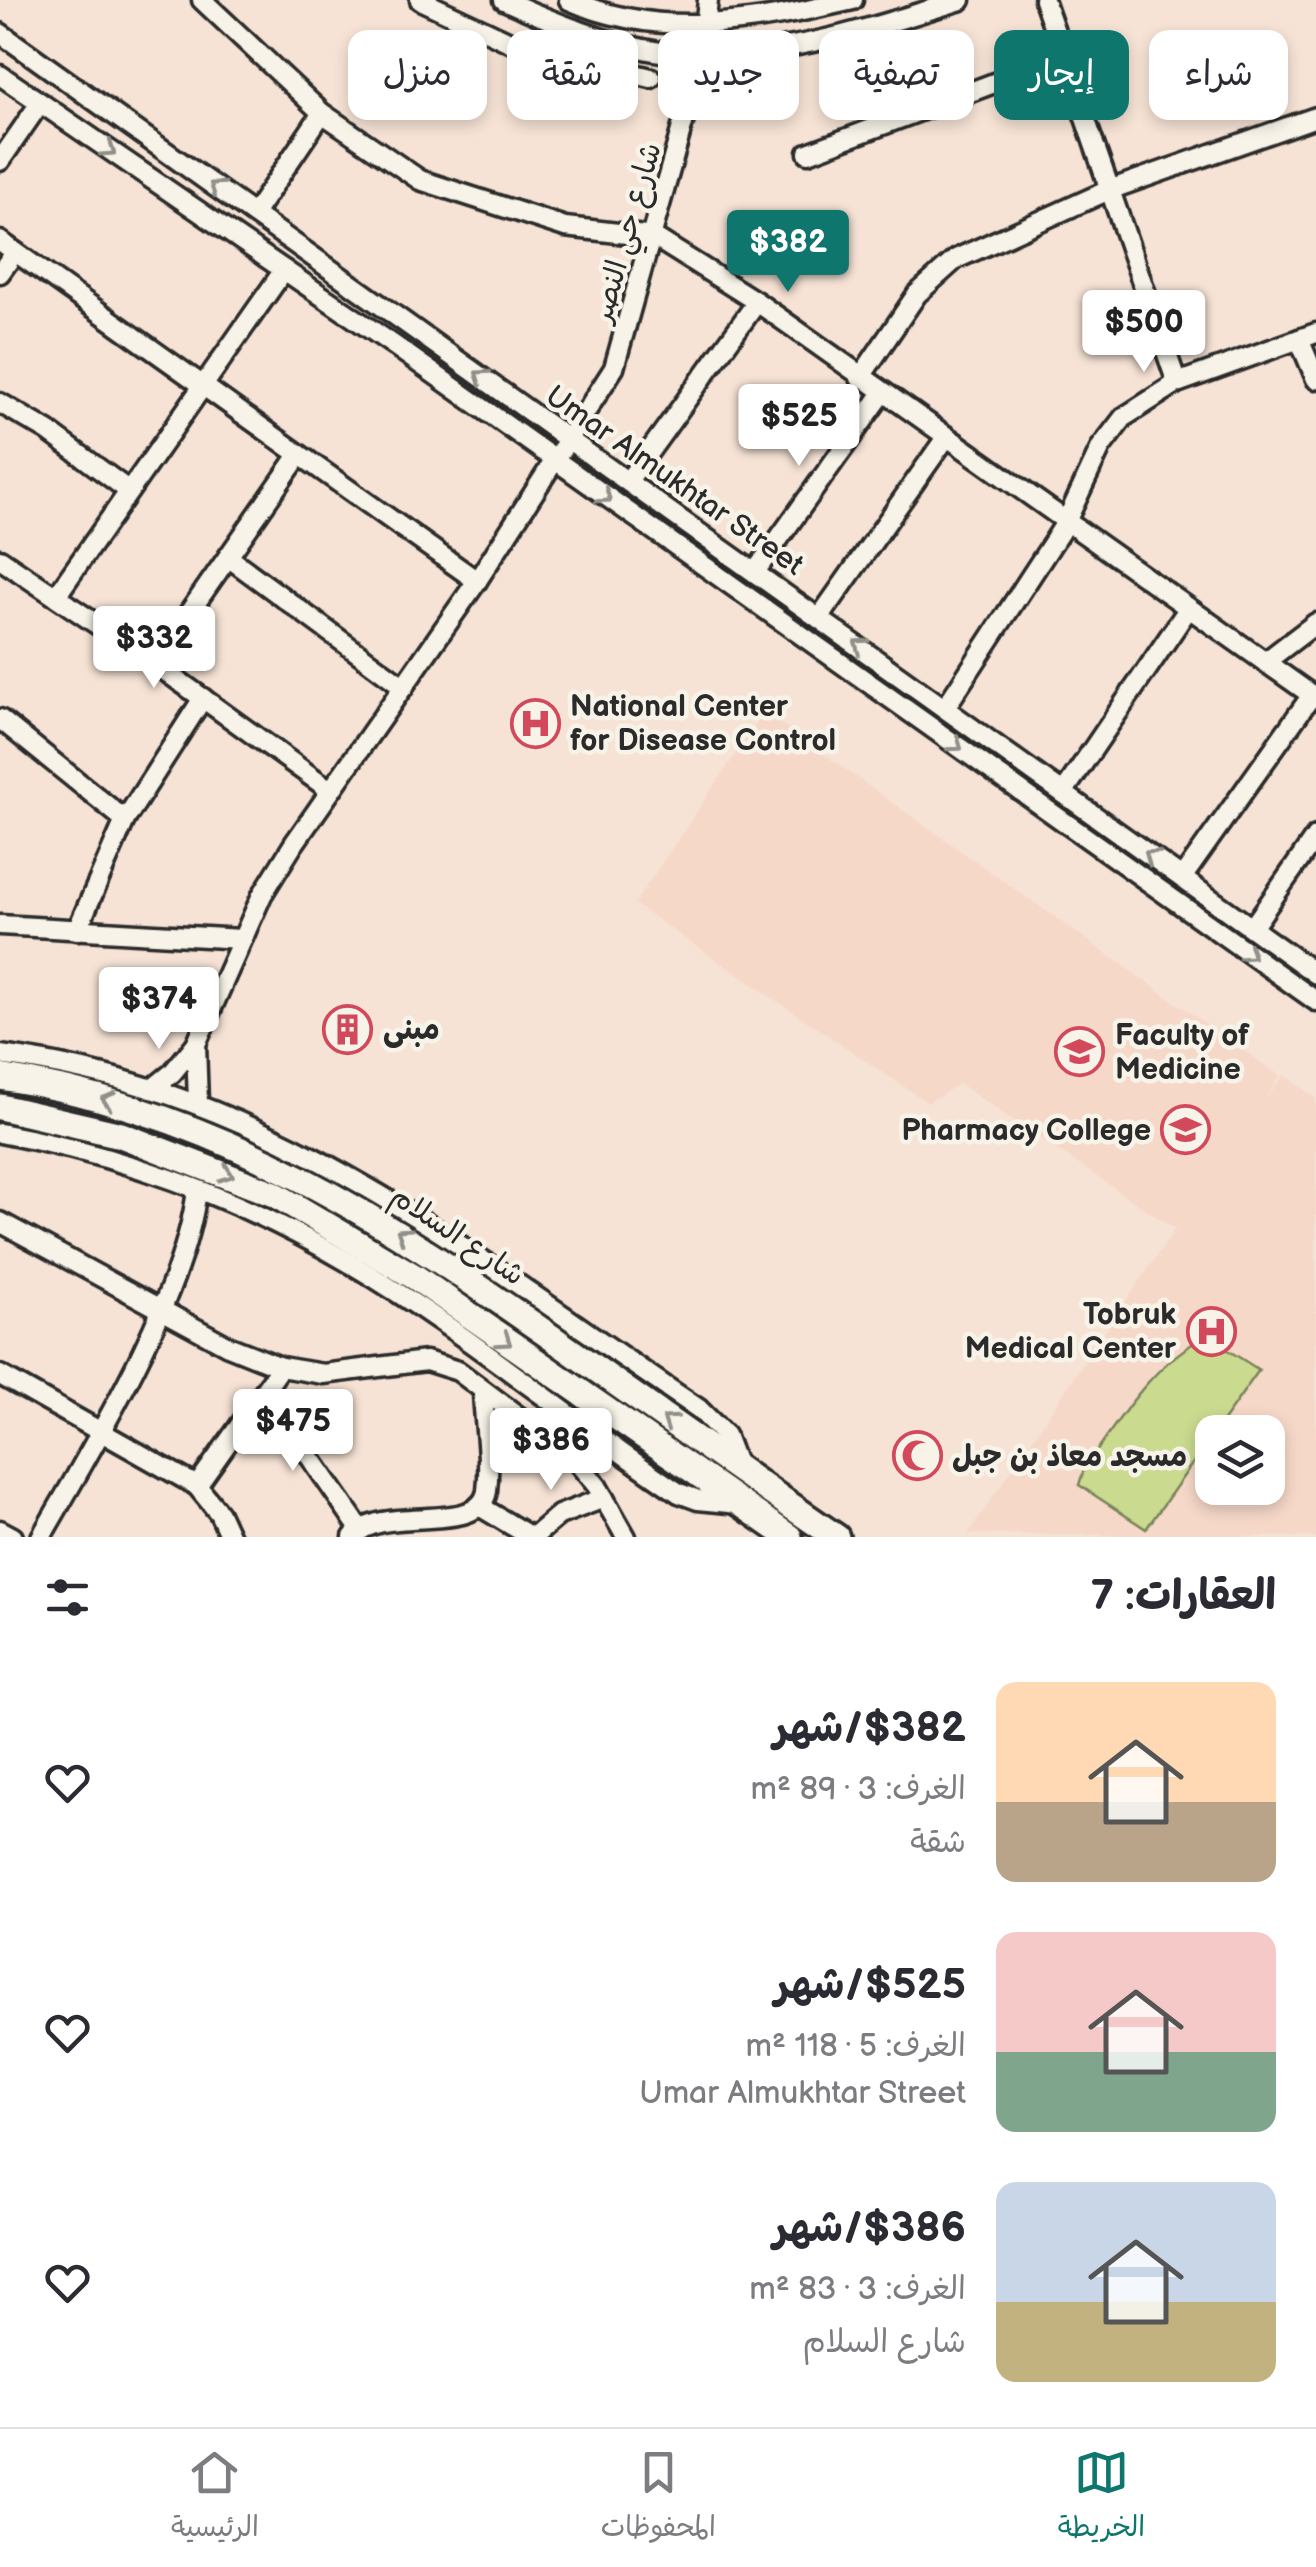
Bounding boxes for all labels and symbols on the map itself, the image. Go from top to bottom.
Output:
one-way arrow [98,138,117,156]
street label: شارع حي النصر [583,138,676,331]
one-way arrow [209,181,227,199]
pin: $382 [729,210,847,295]
pin: $500 [1085,290,1203,375]
one-way arrow [473,370,492,388]
street label: Umar Almukhtar Street [539,378,810,583]
pin: $525 [740,384,858,469]
one-way arrow [593,485,612,503]
pin: $332 [95,606,213,691]
one-way arrow [852,639,871,657]
place label: National Center for Disease Control [570,689,836,759]
hospital icon: National Center for Disease Control [509,697,561,749]
one-way arrow [945,733,963,750]
one-way arrow [1144,850,1163,868]
one-way arrow [1238,942,1257,960]
pin: $374 [100,967,218,1052]
building icon: مبنى [322,1003,374,1055]
place label: مبنى [383,1012,440,1048]
place label: Faculty of Medicine [1115,1018,1250,1088]
school or university icon: Faculty of Medicine [1054,1026,1106,1078]
one-way arrow [100,1091,117,1112]
school or university icon: Pharmacy College [1160,1104,1212,1156]
place label: Pharmacy College [902,1113,1151,1149]
one-way arrow [218,1162,235,1183]
street label: شارع السلام [382,1178,531,1296]
one-way arrow [396,1228,414,1247]
place label: Tobruk Medical Center [965,1297,1177,1367]
hospital icon: Tobruk Medical Center [1185,1305,1237,1357]
one-way arrow [494,1329,513,1347]
pin: $475 [234,1389,352,1474]
pin: $386 [492,1408,610,1493]
one-way arrow [662,1414,681,1433]
mosque icon: مسجد معاذ بن جبل [891,1430,943,1482]
place label: مسجد معاذ بن جبل [952,1439,1187,1475]

